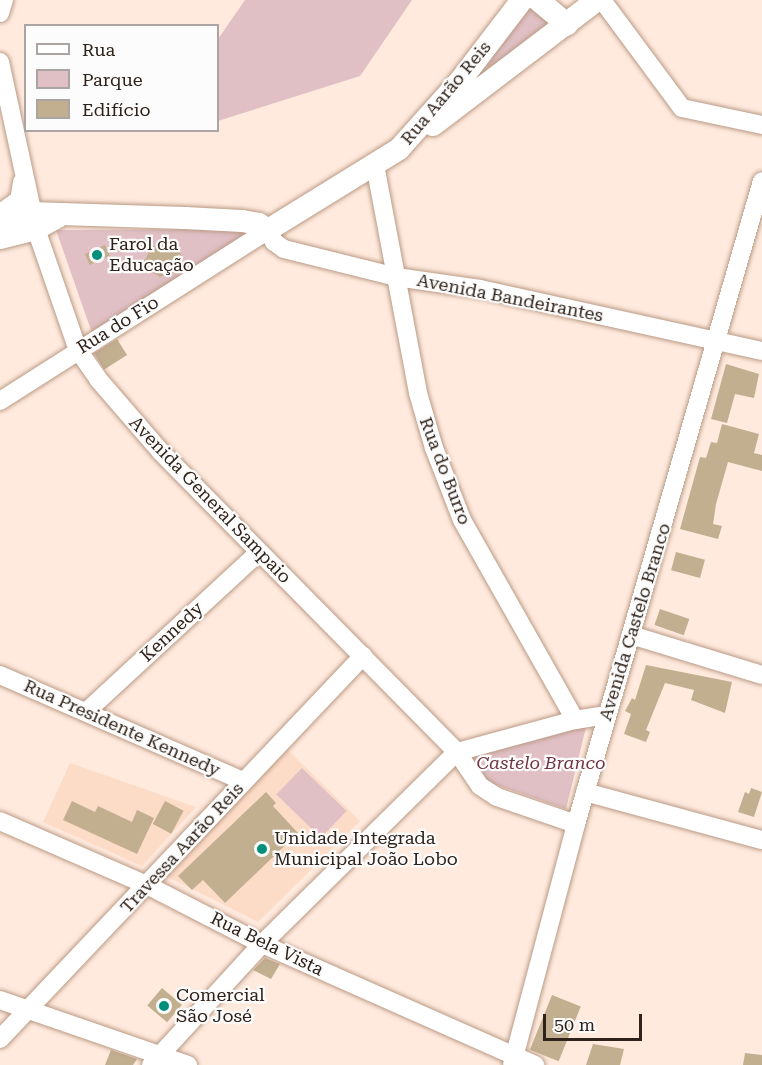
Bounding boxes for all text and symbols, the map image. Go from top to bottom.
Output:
legend [24,24,219,132]
street label: Rua Aarão Reis [396,37,496,149]
text: Rua [82,39,115,60]
text: Parque [82,69,143,90]
text: Edifício [82,99,150,120]
place label: Farol da Educação [109,234,194,276]
marker: Farol da Educação [90,248,104,262]
street label: Avenida Bandeirantes [415,269,605,327]
street label: Rua do Fio [73,291,163,359]
street label: Avenida General Sampaio [125,412,295,588]
street label: Rua do Burro [415,414,475,528]
street label: Avenida Castelo Branco [595,521,675,723]
street label: Kennedy [136,598,208,666]
street label: Rua Presidente Kennedy [20,675,224,781]
park label: Castelo Branco [476,752,606,774]
street label: Travessa Aarão Reis [116,778,248,918]
place label: Unidade Integrada Municipal João Lobo [274,828,458,870]
marker: Unidade Integrada Municipal João Lobo [255,842,269,856]
street label: Rua Bela Vista [207,907,327,981]
place label: Comercial São José [176,985,265,1028]
marker: Comercial São José [157,999,171,1013]
scale bar [546,1002,645,1040]
text: 50 m [554,1014,595,1035]

